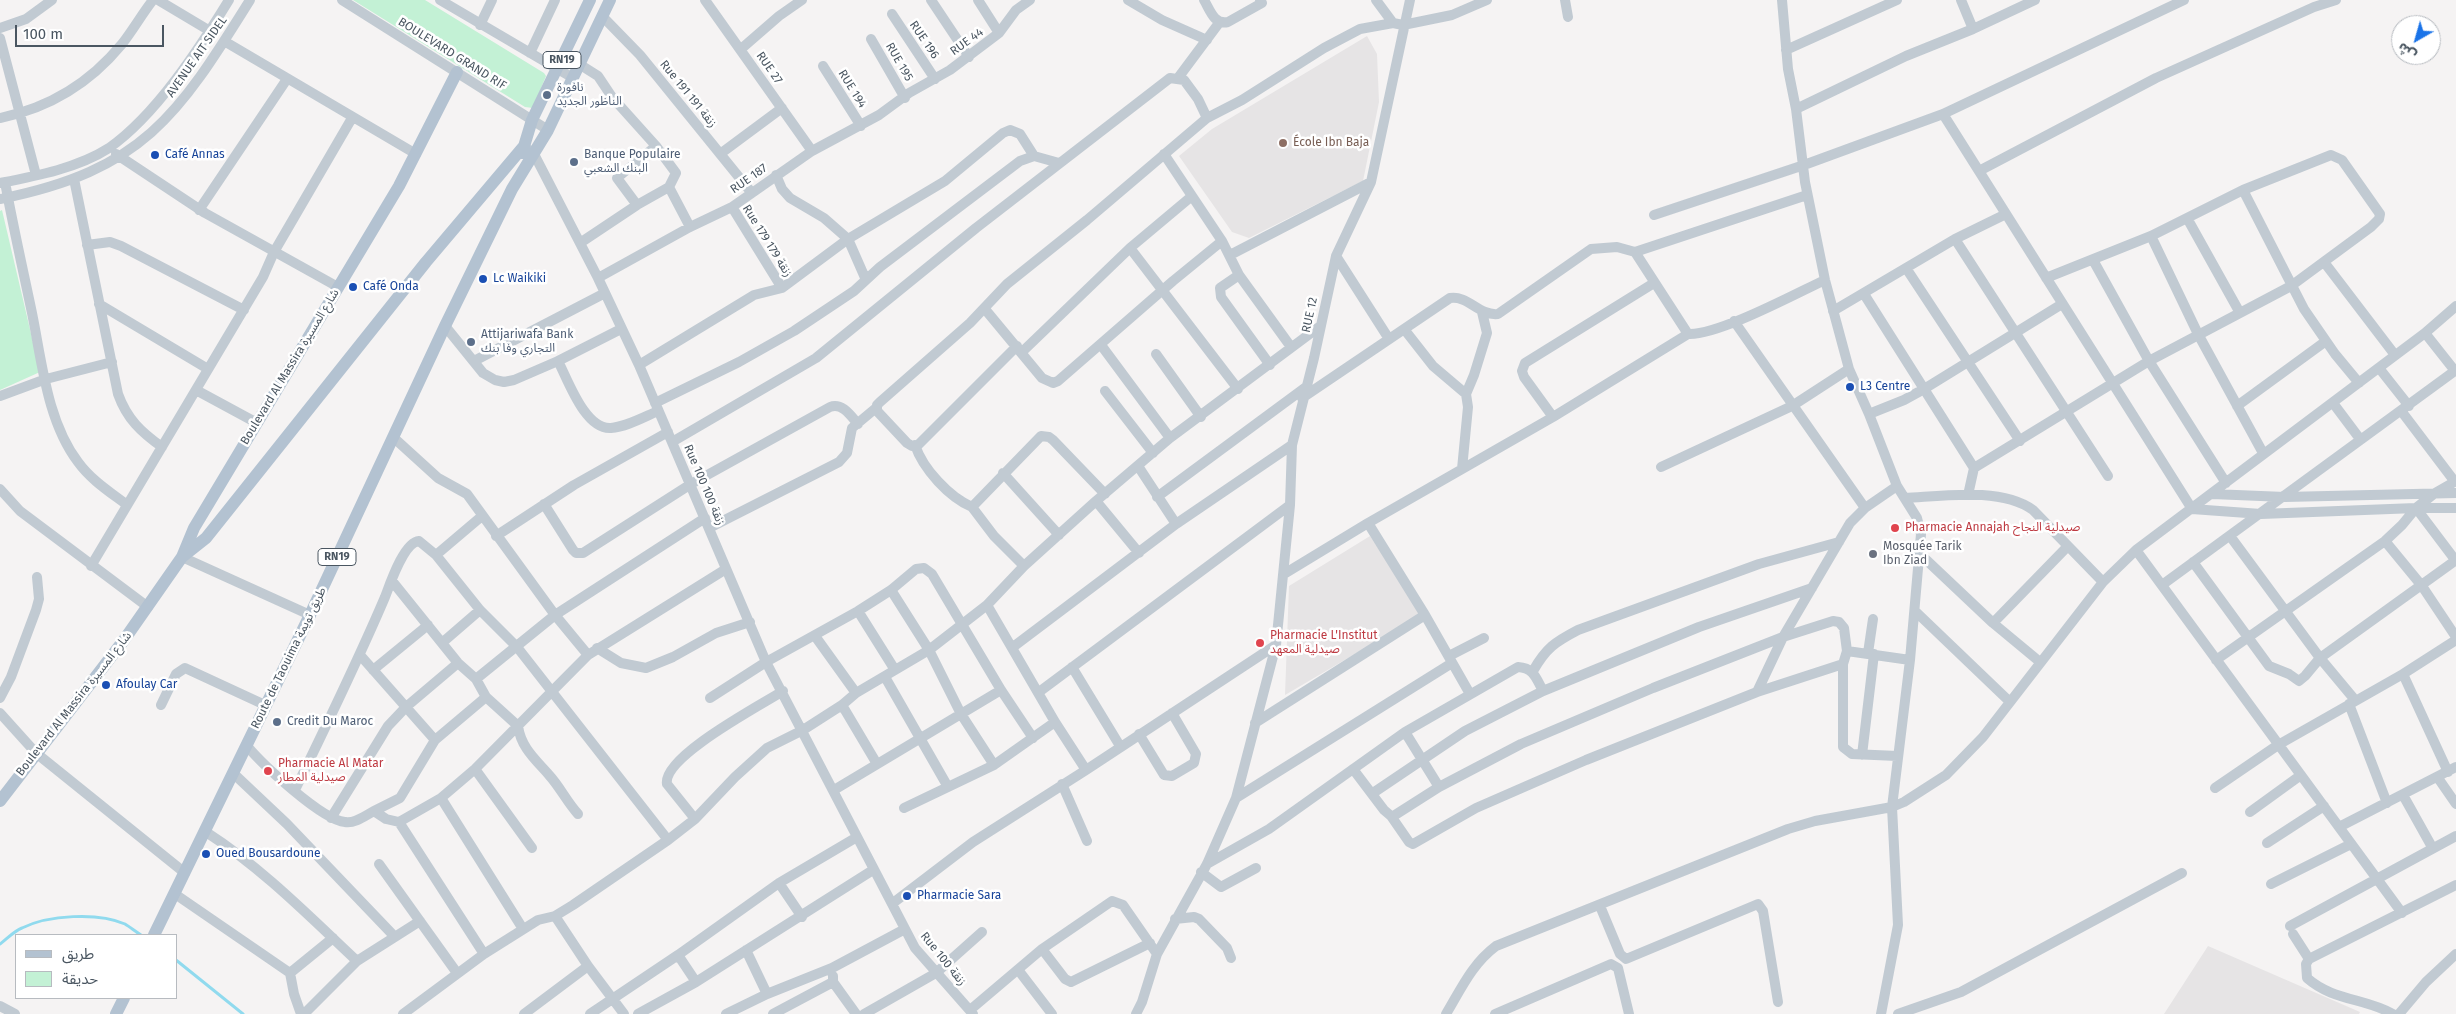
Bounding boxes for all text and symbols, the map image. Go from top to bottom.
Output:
street label: AVENUE AIT SIDEL [164,14,230,100]
scale bar [18,15,166,47]
street label: BOULEVARD GRAND RIF [395,15,509,93]
north arrow [2391,15,2441,65]
street label: RUE 196 [906,18,942,62]
text: 100 m [23,25,63,43]
street label: RUE 44 [948,25,986,59]
text: ش [2394,39,2420,64]
street label: RUE 195 [882,40,916,84]
street label: RUE 27 [753,49,785,87]
road number: RN19 [543,52,581,68]
street label: Rue 191 زنقة 191 [657,58,719,130]
street label: RUE 194 [835,67,869,111]
place label: نافورة الناظور الجديد [557,81,622,109]
marker: نافورة الناظور الجديد [541,89,553,101]
place label: École Ibn Baja [1293,136,1369,150]
marker: École Ibn Baja [1277,137,1289,149]
place label: Café Annas [165,148,225,162]
place label: Banque Populaire البنك الشعبي [584,148,681,176]
marker: Café Annas [149,149,161,161]
marker: Banque Populaire البنك الشعبي [568,156,580,168]
street label: RUE 187 [728,161,770,197]
street label: Rue 179 زنقة 179 [739,202,795,280]
place label: Lc Waikiki [493,272,546,286]
marker: Lc Waikiki [477,273,489,285]
place label: Café Onda [363,280,419,294]
marker: Café Onda [347,281,359,293]
street label: Boulevard Al Massira شارع المسيرة [238,287,342,447]
street label: RUE 12 [1299,296,1321,334]
place label: Attijariwafa Bank التجاري وفا بنك [481,328,573,356]
marker: Attijariwafa Bank التجاري وفا بنك [465,336,477,348]
place label: L3 Centre [1860,380,1910,394]
marker: L3 Centre [1844,381,1856,393]
street label: Rue 100 زنقة 100 [680,442,728,528]
place label: Pharmacie Annajah صيدلية النجاح [1905,521,2080,535]
marker: Pharmacie Annajah صيدلية النجاح [1889,522,1901,534]
place label: Mosquée Tarik Ibn Ziad [1883,540,1962,568]
road number: RN19 [318,548,356,566]
marker: Mosquée Tarik Ibn Ziad [1867,548,1879,560]
street label: Route de Taouima طريق تويمة [248,585,330,731]
street label: Boulevard Al Massira شارع المسيرة [13,629,135,779]
place label: Pharmacie L'Institut صيدلية المعهد [1270,629,1378,657]
marker: Pharmacie L'Institut صيدلية المعهد [1254,637,1266,649]
place label: Afoulay Car [116,678,177,692]
marker: Afoulay Car [100,679,112,691]
place label: Credit Du Maroc [287,715,373,729]
marker: Credit Du Maroc [271,716,283,728]
place label: Pharmacie Al Matar صيدلية المطار [278,757,383,785]
marker: Pharmacie Al Matar صيدلية المطار [262,765,274,777]
place label: Oued Bousardoune [216,847,320,861]
marker: Oued Bousardoune [200,848,212,860]
place label: Pharmacie Sara [917,889,1001,903]
marker: Pharmacie Sara [901,890,913,902]
street label: Rue 100 زنقة [917,929,969,989]
legend [15,934,178,999]
text: طريق [62,945,94,963]
text: حديقة [62,970,98,988]

